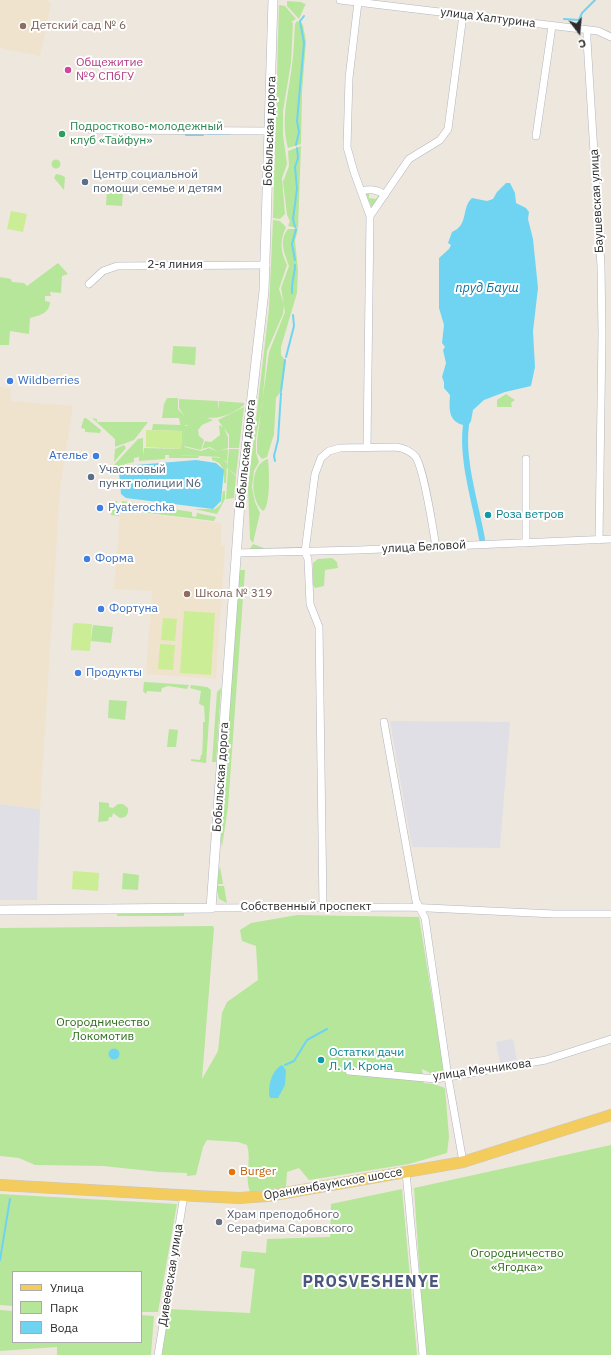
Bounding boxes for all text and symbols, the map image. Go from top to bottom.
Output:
street label: улица Халтурина [440,5,536,31]
north arrow [559,12,599,52]
place label: Детский сад № 6 [31,19,126,33]
marker: Детский сад № 6 [18,21,28,31]
text: С [577,36,588,51]
place label: Общежитие №9 СПбГУ [76,56,143,84]
marker: Общежитие №9 СПбГУ [63,65,73,75]
street label: Бобыльская дорога [261,76,279,186]
place label: Подростково-молодежный клуб «Тайфун» [70,120,223,148]
marker: Подростково-молодежный клуб «Тайфун» [57,129,67,139]
street label: Баушевская улица [587,149,607,253]
place label: Центр социальной помощи семье и детям [93,168,222,196]
marker: Центр социальной помощи семье и детям [80,177,90,187]
street label: 2-я линия [147,258,203,272]
water label: пруд Бауш [455,280,519,296]
place label: Wildberries [18,374,80,388]
marker: Wildberries [5,376,15,386]
street label: Бобыльская дорога [233,399,259,509]
place label: Ателье [49,449,88,463]
marker: Ателье [91,451,101,461]
place label: Участковый пункт полиции N6 [99,463,201,491]
marker: Участковый пункт полиции N6 [86,472,96,482]
place label: Pyaterochka [108,501,175,515]
marker: Pyaterochka [95,503,105,513]
place label: Роза ветров [496,508,564,522]
marker: Роза ветров [483,510,493,520]
street label: улица Беловой [382,538,466,556]
place label: Форма [95,552,134,566]
marker: Форма [82,554,92,564]
place label: Школа № 319 [195,587,272,601]
marker: Школа № 319 [182,589,192,599]
place label: Фортуна [109,602,158,616]
marker: Фортуна [96,604,106,614]
place label: Продукты [86,666,142,680]
marker: Продукты [73,668,83,678]
street label: Бобыльская дорога [210,722,232,832]
street label: Собственный проспект [240,900,372,914]
park label: Огородничество Локомотив [56,1016,150,1044]
place label: Остатки дачи Л. И. Крона [329,1046,404,1074]
marker: Остатки дачи Л. И. Крона [316,1055,326,1065]
street label: улица Мечникова [432,1056,532,1084]
place label: Burger [240,1165,276,1179]
street label: Ораниенбаумское шоссе [263,1165,403,1203]
marker: Burger [227,1167,237,1177]
place label: Храм преподобного Серафима Саровского [227,1208,353,1236]
marker: Храм преподобного Серафима Саровского [214,1217,224,1227]
street label: Дивеевская улица [156,1223,186,1327]
park label: Огородничество «Ягодка» [470,1247,564,1275]
legend [12,1271,142,1343]
district label: PROSVESHENYE [302,1272,440,1292]
text: Улица [50,1280,84,1295]
text: Парк [50,1300,78,1315]
text: Вода [50,1320,78,1335]

